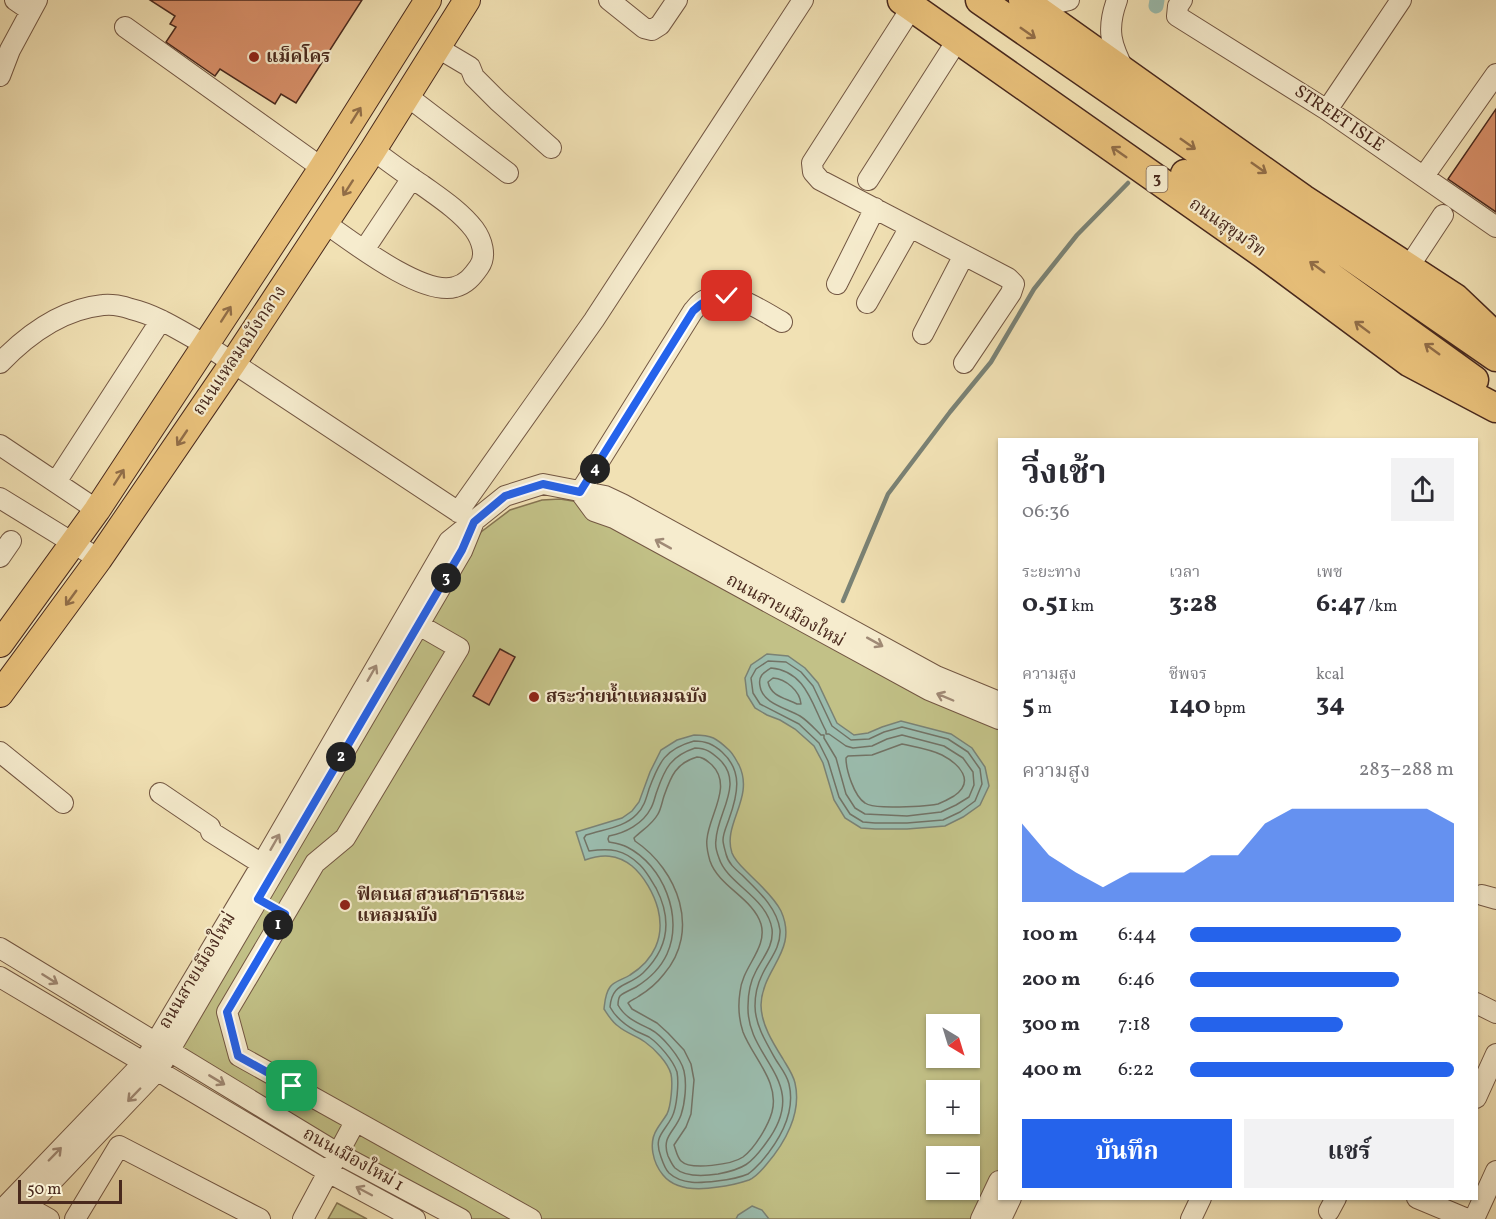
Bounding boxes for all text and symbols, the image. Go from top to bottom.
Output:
one-way arrow [1019,27,1036,39]
place label: แม็คโคร [266,44,330,70]
marker: แม็คโคร [247,50,261,64]
street label: STREET ISLE [1289,80,1389,158]
one-way arrow [350,107,362,124]
one-way arrow [1180,138,1196,150]
one-way arrow [1111,146,1127,158]
one-way arrow [1250,162,1266,174]
road number: 3 [1146,166,1168,192]
one-way arrow [342,179,354,196]
street label: ถนนสุขุมวิท [1183,192,1271,264]
one-way arrow [1310,261,1326,273]
pin [701,270,752,321]
icon: check [710,279,743,312]
street label: ถนนแหลมฉบังกลาง [187,281,293,421]
one-way arrow [220,306,232,323]
one-way arrow [1355,321,1371,333]
one-way arrow [1424,343,1440,356]
one-way arrow [176,429,188,446]
text: วิ่งเช้า [1022,452,1107,498]
pin: 4 [580,454,610,484]
text: 4 [590,458,600,480]
button: share [1391,458,1454,521]
one-way arrow [113,469,125,485]
text: 06:36 [1022,498,1070,526]
one-way arrow [654,538,672,549]
text: ระยะทาง [1022,562,1081,584]
text: เวลา [1169,562,1200,584]
text: เพซ [1316,562,1343,584]
pin: 3 [431,563,461,593]
text: 3 [442,567,450,589]
street label: ถนนสายเมืองใหม่ [721,567,849,654]
text: 0.51 [1022,586,1068,622]
text: 3:28 [1169,586,1217,622]
text: 6:47 [1316,586,1366,622]
one-way arrow [64,590,77,606]
text: km [1068,596,1094,618]
text: /km [1366,596,1398,618]
one-way arrow [865,637,883,648]
text: ความสูง [1022,664,1077,686]
text: ชีพจร [1169,664,1207,686]
text: kcal [1316,664,1344,686]
one-way arrow [367,665,379,682]
place label: สระว่ายน้ำแหลมฉบัง [546,683,707,710]
text: 34 [1316,686,1345,722]
text: 5 [1022,688,1035,724]
text: 140 [1169,688,1211,724]
marker: สระว่ายน้ำแหลมฉบัง [527,690,541,704]
one-way arrow [936,691,955,702]
text: m [1035,698,1052,720]
text: bpm [1211,698,1246,720]
pin: 2 [326,742,356,772]
text: 2 [337,746,345,768]
text: 283–288 m [1359,756,1454,784]
text: ความสูง [1022,758,1090,786]
one-way arrow [269,834,281,851]
place label: ฟิตเนส สวนสาธารณะ แหลมฉบัง [357,883,524,929]
marker: ฟิตเนส สวนสาธารณะ แหลมฉบัง [338,898,352,912]
street label: ถนนสายเมืองใหม่ [152,907,243,1034]
pin: 1 [263,910,293,940]
text: 1 [275,914,281,936]
text: 100 m [1022,921,1078,949]
text: 6:44 [1118,921,1157,949]
text: 200 m [1022,966,1080,994]
text: 6:46 [1118,966,1155,994]
one-way arrow [41,974,58,986]
text: 300 m [1022,1011,1080,1039]
text: 7:18 [1118,1011,1150,1039]
north arrow [926,1014,980,1068]
map controls [926,1014,980,1200]
text: 400 m [1022,1056,1082,1084]
text: 6:22 [1118,1056,1154,1084]
pin [266,1060,317,1111]
icon: arrive [275,1069,308,1102]
one-way arrow [208,1075,225,1087]
button: + [926,1080,980,1134]
one-way arrow [127,1087,141,1102]
button: บันทึก [1022,1119,1232,1188]
button: แชร์ [1244,1119,1454,1188]
street label: ถนนเมืองใหม่ 1 [298,1121,409,1198]
one-way arrow [47,1146,62,1161]
button: − [926,1146,980,1200]
scale bar [18,1177,122,1204]
text: 50 m [27,1179,61,1201]
one-way arrow [356,1185,373,1197]

